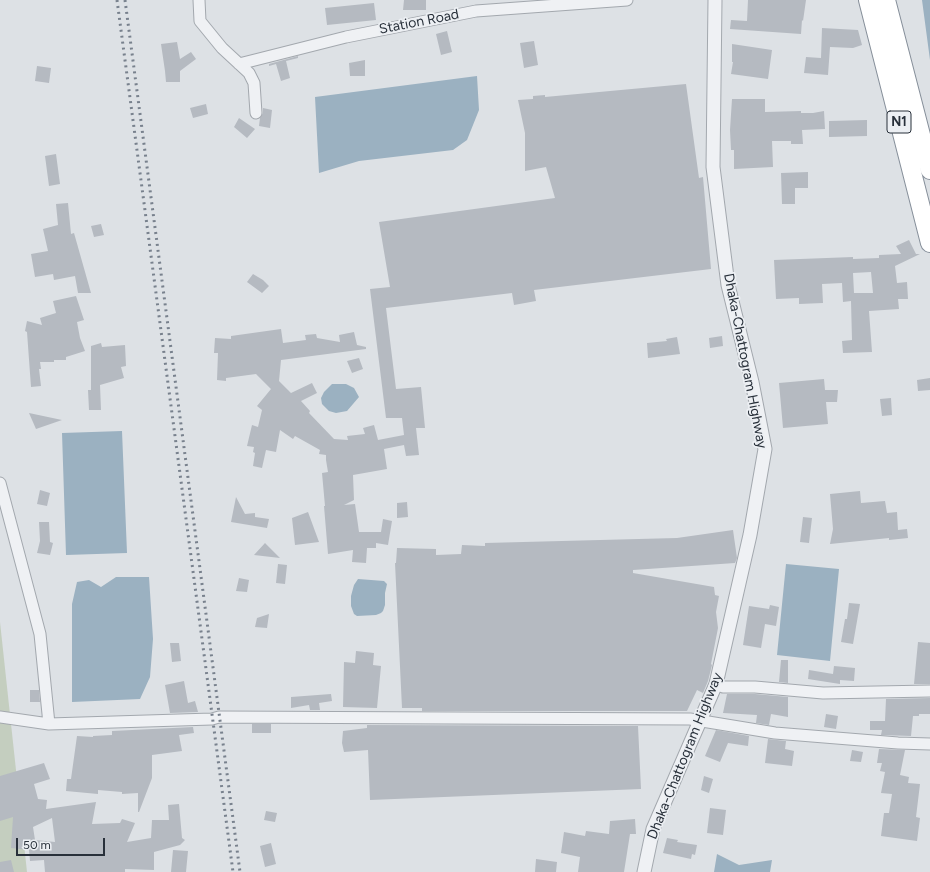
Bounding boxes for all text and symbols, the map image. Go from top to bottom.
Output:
street label: Station Road [378,6,460,38]
road number: N1 [887,111,911,133]
street label: Dhaka-Chattogram Highway [720,272,770,450]
street label: Dhaka-Chattogram Highway [644,670,726,842]
scale bar [18,830,107,856]
text: 50 m [23,838,51,852]

